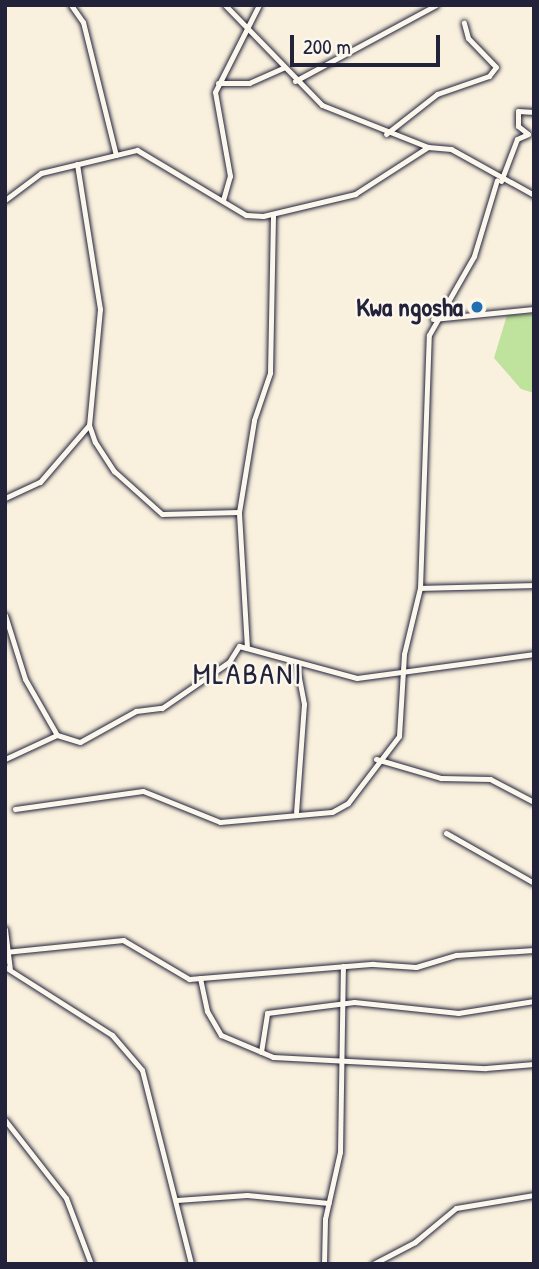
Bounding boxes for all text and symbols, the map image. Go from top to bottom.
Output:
scale bar [294,21,444,65]
text: 200 m [303,32,351,61]
place label: Kwa ngosha [356,291,463,323]
marker: Kwa ngosha [469,299,485,315]
district label: MLABANI [194,655,302,691]

